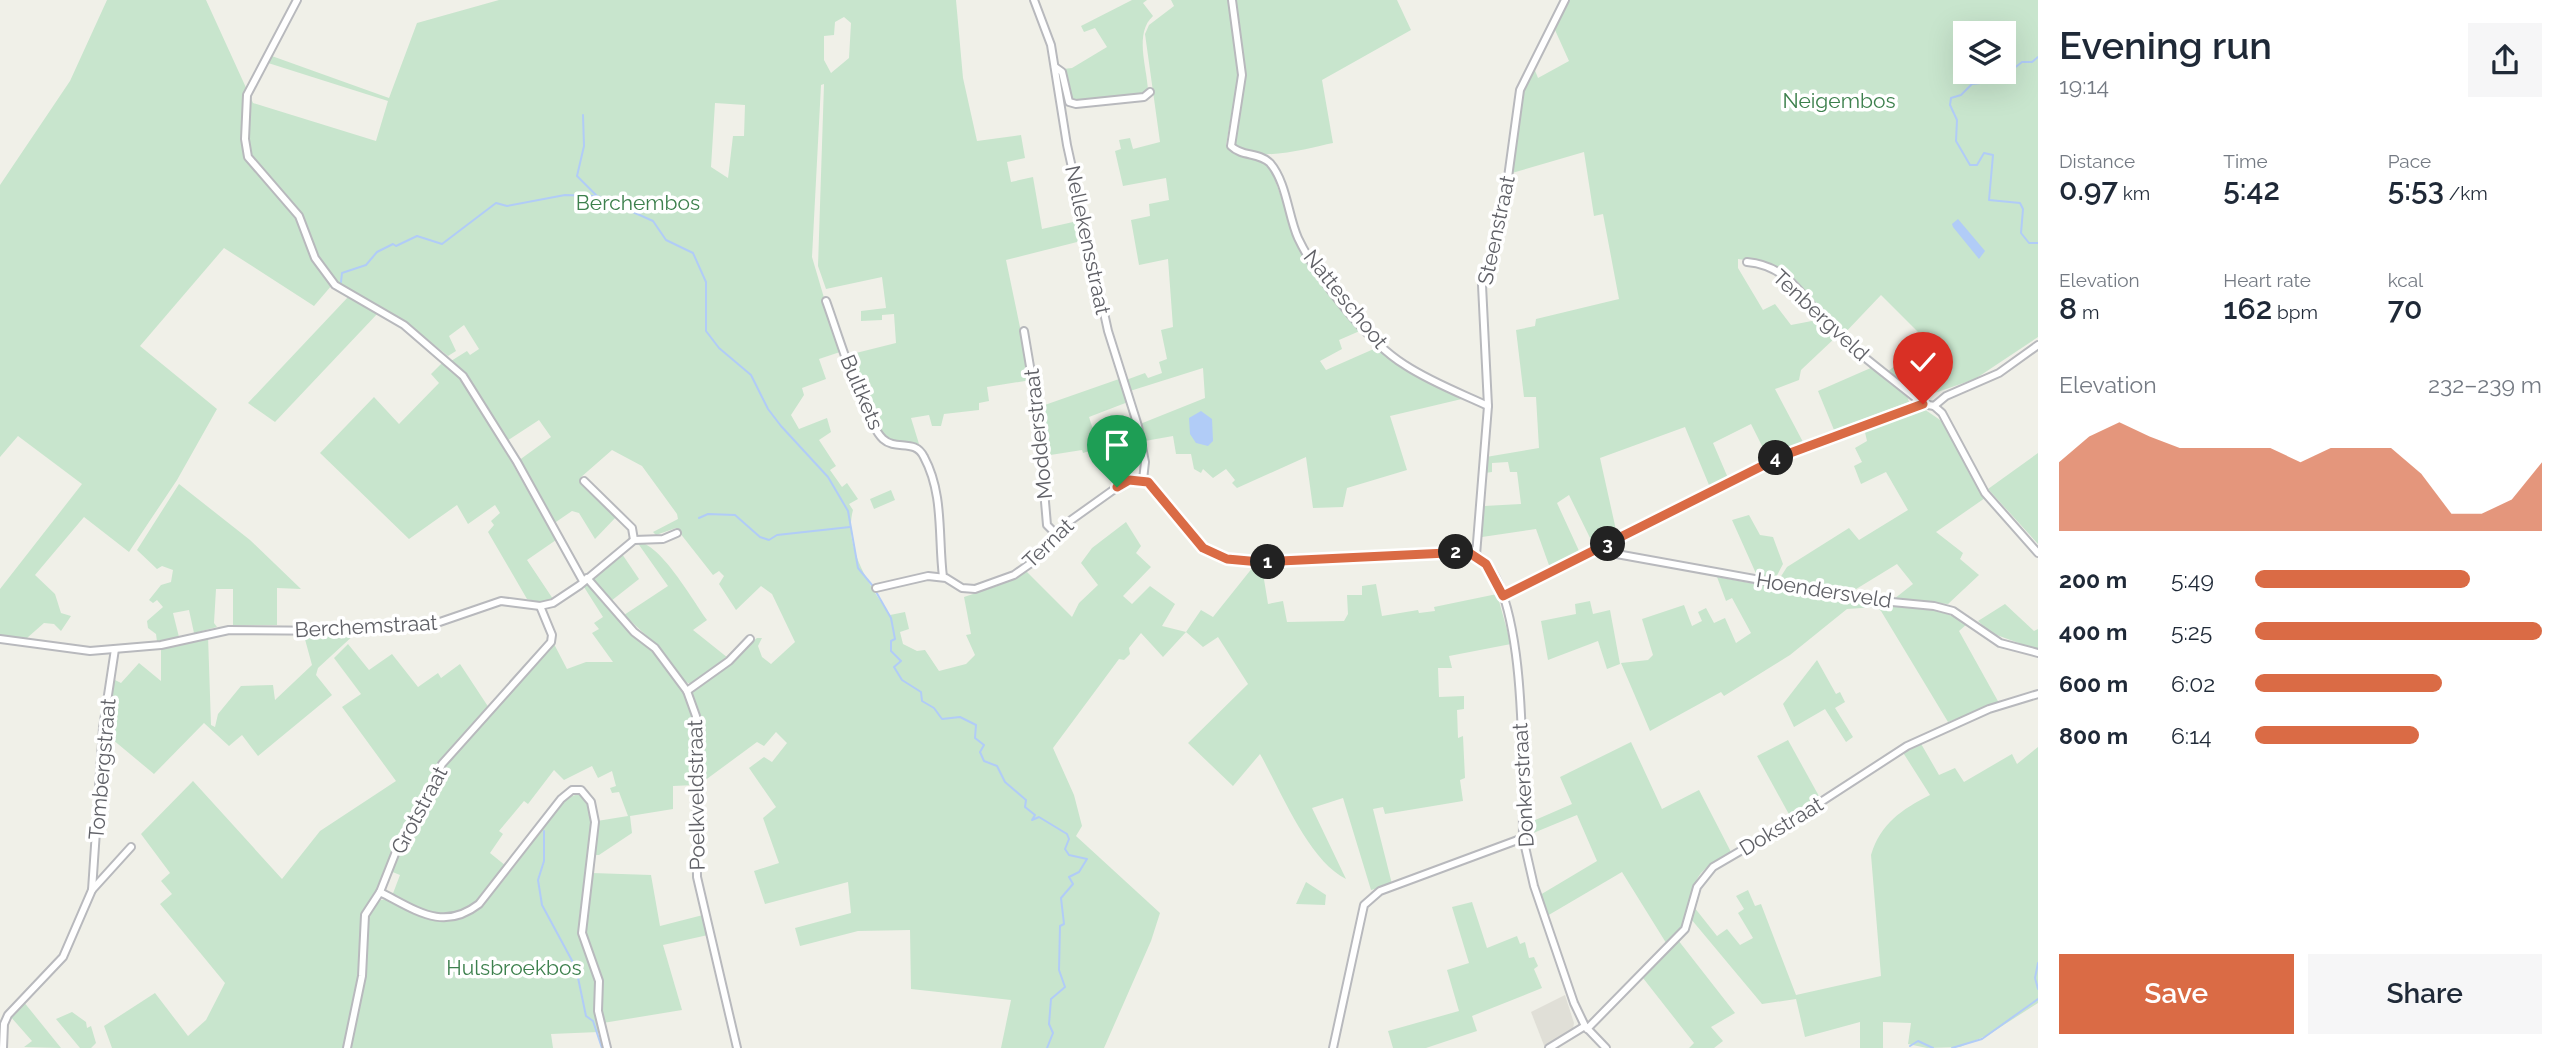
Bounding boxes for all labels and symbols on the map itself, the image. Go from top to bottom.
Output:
park label: Neigembos [1782,88,1896,113]
street label: Nellekensstraat [1060,163,1116,317]
street label: Steenstraat [1472,173,1520,287]
park label: Berchembos [576,190,700,215]
street label: Natteschoot [1299,245,1393,353]
street label: Tenbergveld [1768,264,1874,366]
pin [1893,332,1953,404]
street label: Bultkets [835,351,889,433]
street label: Modderstraat [1019,368,1057,500]
pin [1087,415,1147,487]
pin: 4 [1758,440,1794,476]
street label: Ternat [1017,513,1079,573]
pin: 3 [1590,526,1626,562]
pin: 2 [1438,534,1474,570]
pin: 1 [1250,544,1286,580]
street label: Hoendersveld [1754,567,1894,613]
street label: Berchemstraat [294,610,438,642]
street label: Tombergstraat [83,697,121,841]
street label: Poelkveldstraat [682,719,710,871]
street label: Donkerstraat [1507,722,1539,848]
street label: Grotstraat [385,762,453,858]
street label: Dokstraat [1735,791,1827,861]
park label: Hulsbroekbos [446,955,582,980]

